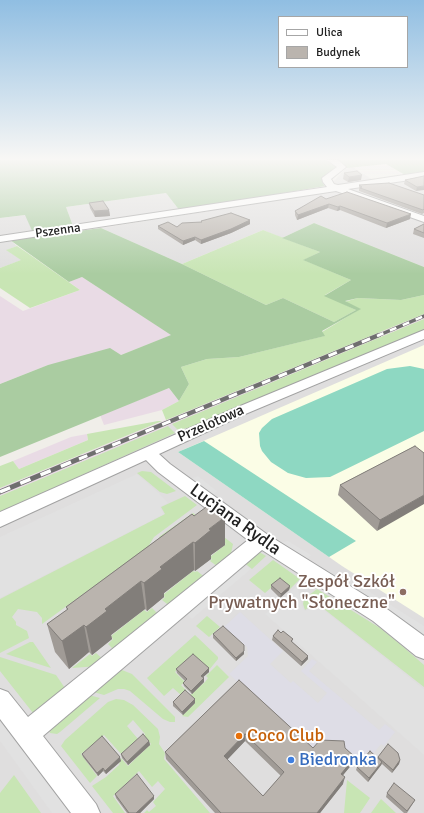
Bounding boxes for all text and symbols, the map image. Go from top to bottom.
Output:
legend [278,16,408,68]
text: Ulica [316,25,343,40]
text: Budynek [316,45,360,60]
street label: Pszenna [34,220,82,242]
street label: Przelotowa [175,401,247,447]
street label: Lucjana Rydla [185,480,285,560]
place label: Zespół Szkół Prywatnych "Słoneczne" [208,571,395,614]
marker: Zespół Szkół Prywatnych "Słoneczne" [398,587,408,597]
place label: Coco Club [247,725,324,747]
marker: Coco Club [234,731,244,741]
place label: Biedronka [299,749,377,771]
marker: Biedronka [286,755,296,765]

